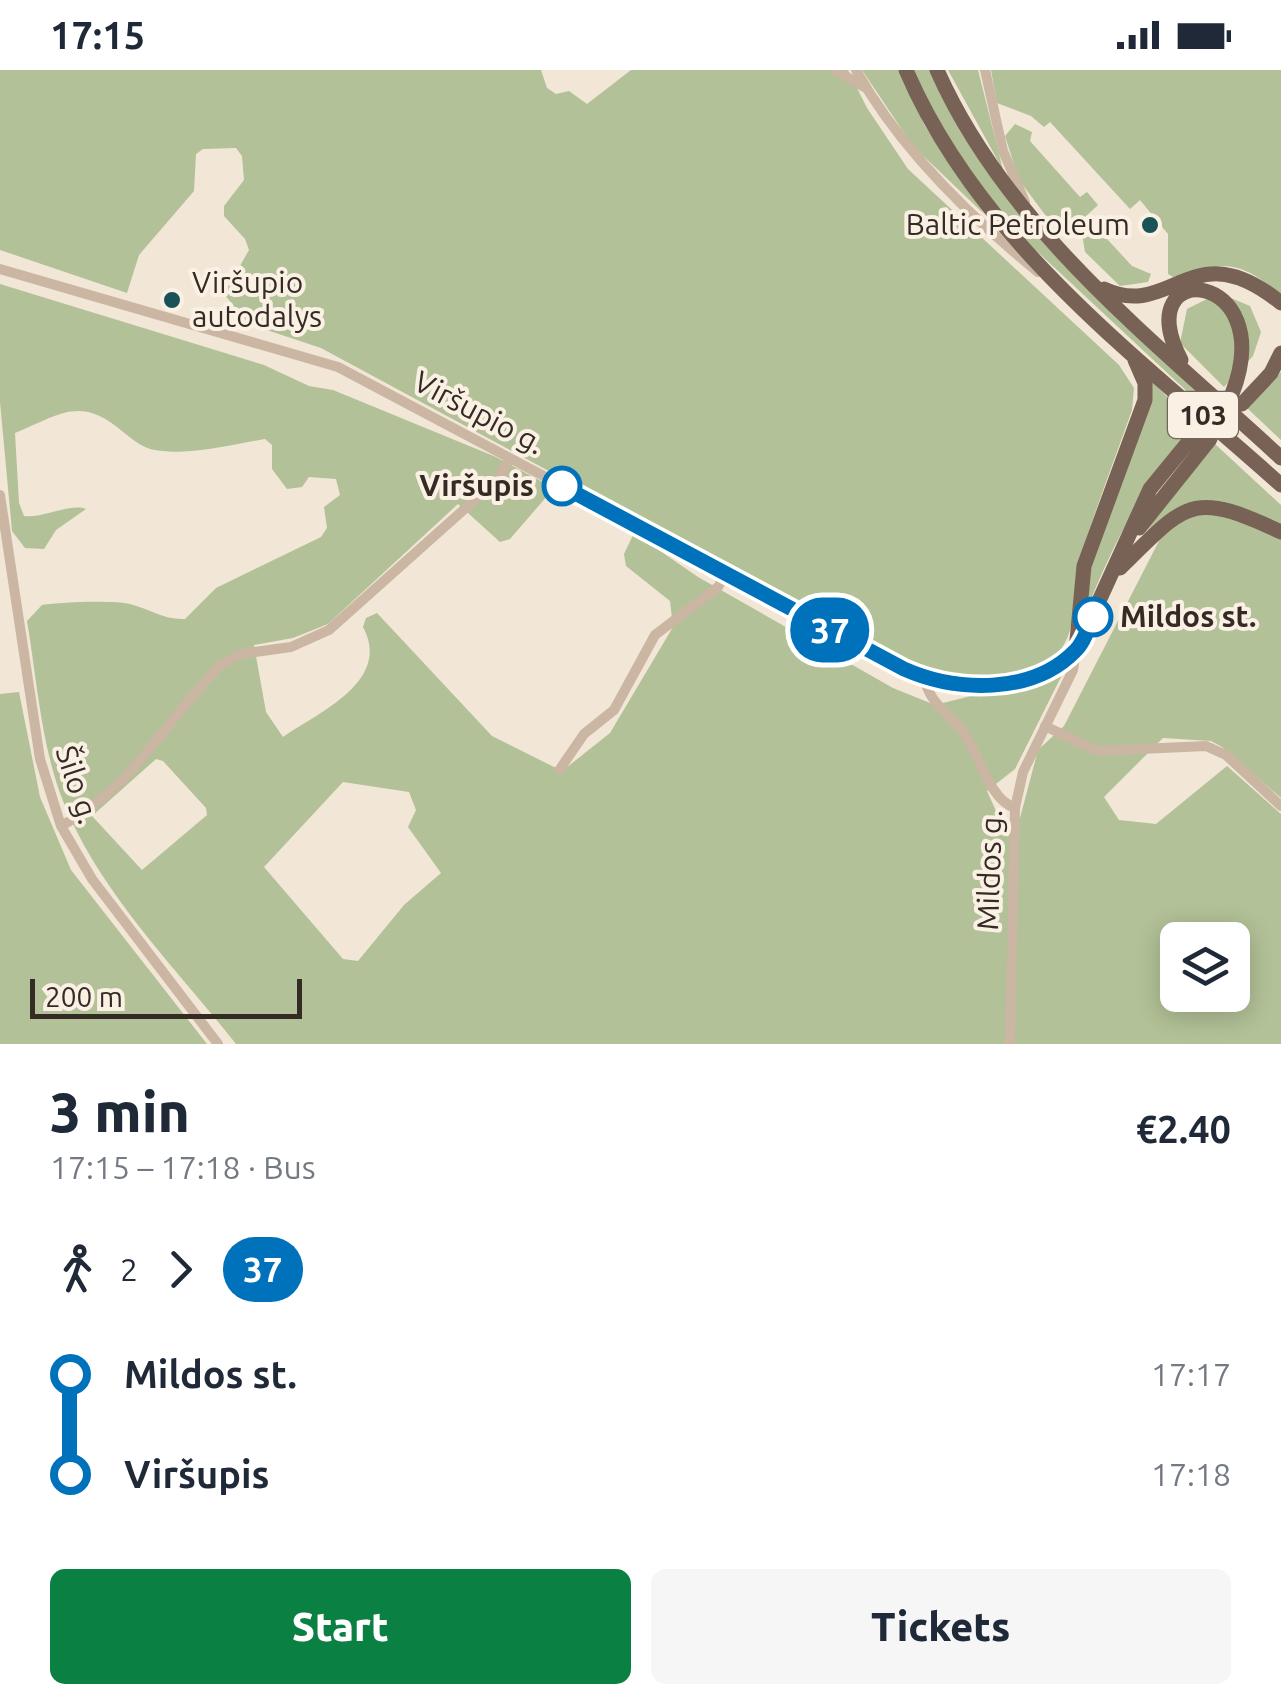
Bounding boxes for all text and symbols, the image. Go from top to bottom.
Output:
text: 17:15 [50,14,145,56]
place label: Baltic Petroleum [906,207,1130,241]
marker: Baltic Petroleum [1139,214,1161,236]
place label: Viršupio autodalys [192,265,322,333]
marker: Viršupio autodalys [161,289,183,311]
street label: Viršupio g. [408,364,550,461]
road number: 103 [1168,392,1238,438]
marker: Viršupis [543,467,581,505]
place label: Viršupis [419,468,534,502]
line badge: 37 [785,598,875,662]
marker: Mildos st. [1074,598,1112,636]
place label: Mildos st. [1120,599,1256,633]
text: 37 [810,610,850,650]
street label: Šilo g. [49,741,106,828]
street label: Mildos g. [970,809,1008,931]
map controls [1160,922,1250,1012]
button: layers [1160,922,1250,1012]
scale bar [30,974,302,1018]
text: 200 m [45,981,123,1012]
text: 3 min [50,1081,190,1142]
text: €2.40 [1136,1108,1231,1150]
text: 17:15 – 17:18 · Bus [50,1149,316,1185]
icon: walk [50,1242,105,1297]
icon: forward [153,1242,208,1297]
text: 37 [243,1249,283,1289]
text: 2 [120,1251,138,1287]
text: Mildos st. [124,1353,297,1395]
text: 17:17 [1151,1356,1231,1392]
text: Viršupis [124,1453,269,1495]
text: 17:18 [1151,1456,1231,1492]
button: Start [50,1569,631,1684]
button: Tickets [651,1569,1231,1684]

